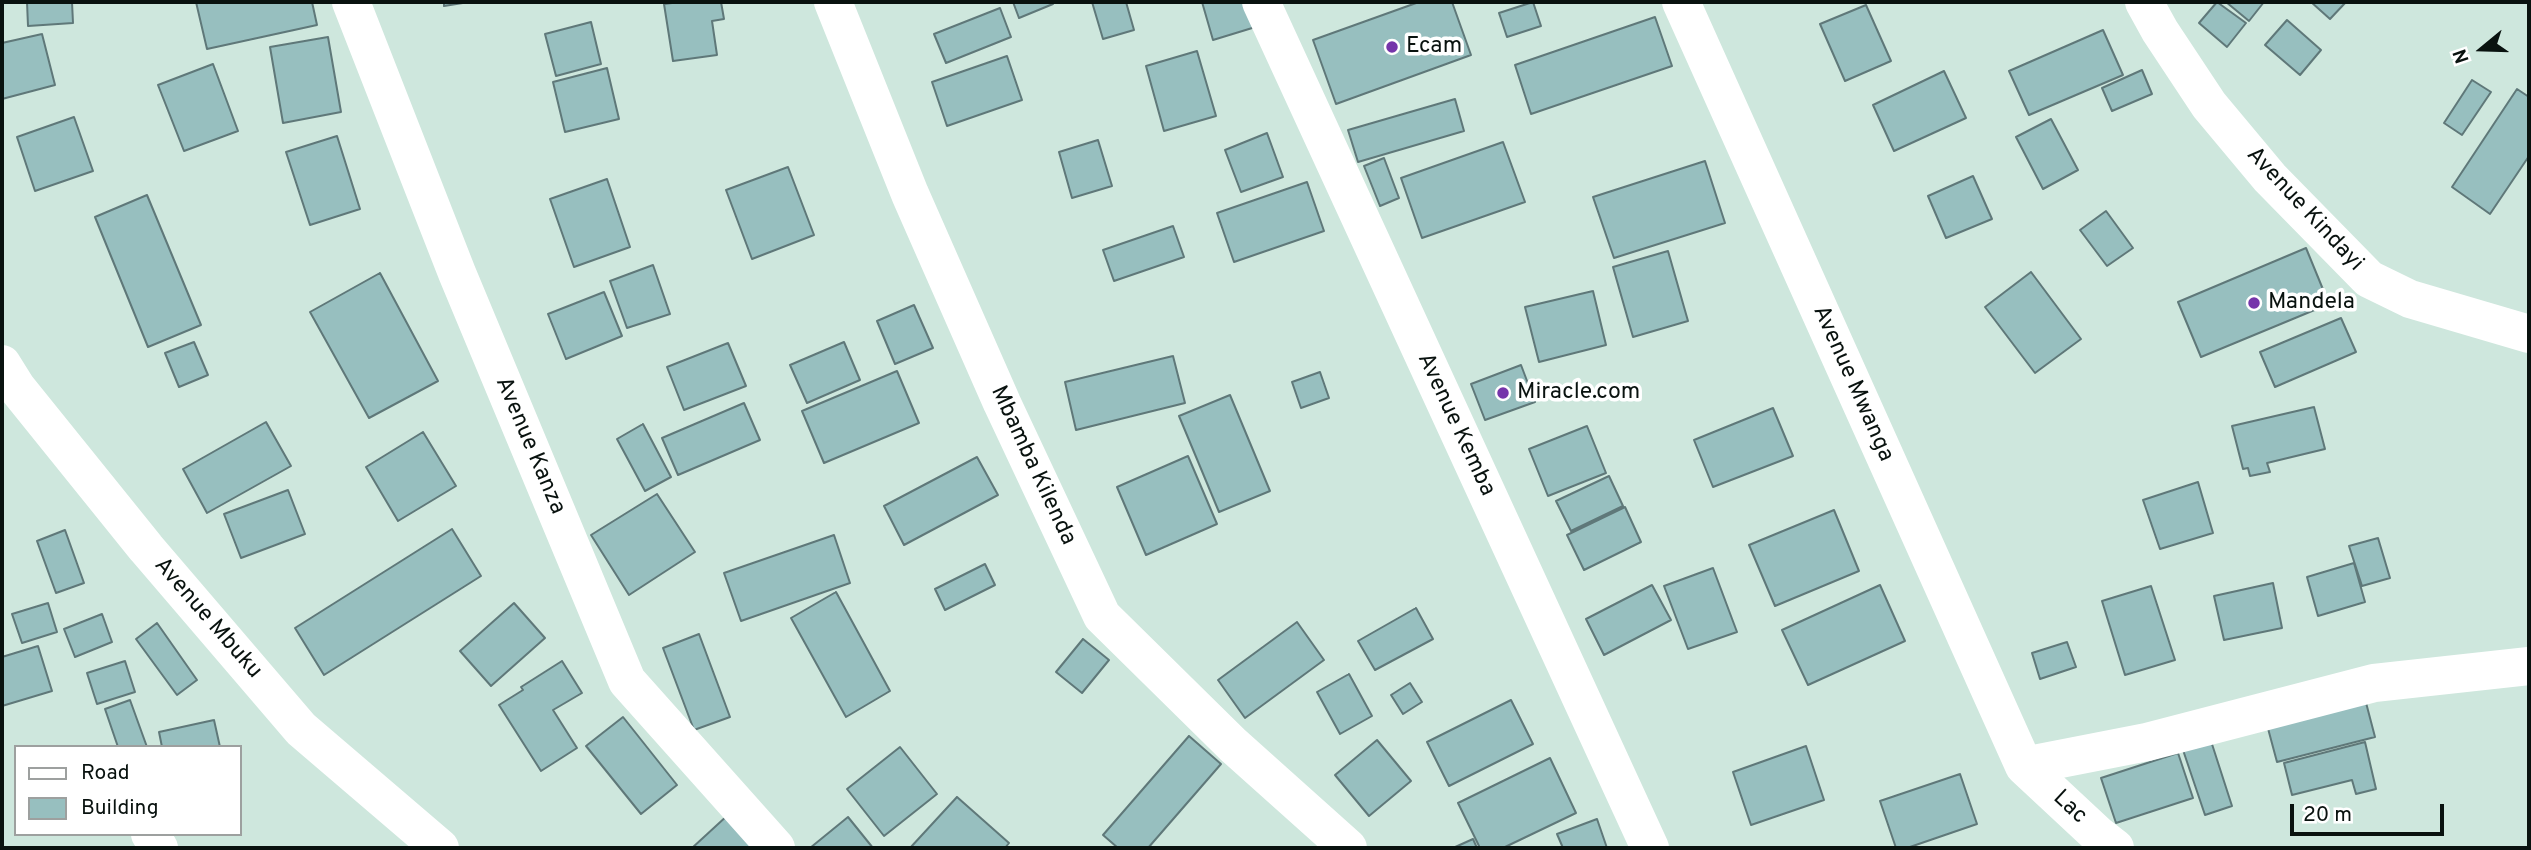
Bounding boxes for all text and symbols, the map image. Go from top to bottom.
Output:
north arrow [2447,14,2517,84]
place label: Ecam [1406,33,1462,61]
marker: Ecam [1384,39,1400,55]
text: N [2449,45,2476,66]
street label: Avenue Kindayi [2239,142,2369,278]
place label: Mandela [2268,289,2355,317]
marker: Mandela [2246,295,2262,311]
street label: Avenue Mwanga [1805,302,1899,466]
street label: Avenue Kemba [1410,349,1500,501]
street label: Avenue Kanza [488,373,570,519]
place label: Miracle.com [1517,379,1640,407]
street label: Mbamba Kilenda [983,382,1081,550]
marker: Miracle.com [1495,385,1511,401]
street label: Avenue Mbuku [147,553,267,685]
legend [14,745,242,836]
text: Road [81,760,130,787]
street label: Lac [2046,785,2092,831]
scale bar [2293,790,2447,834]
text: Building [81,795,159,822]
text: 20 m [2303,802,2352,829]

